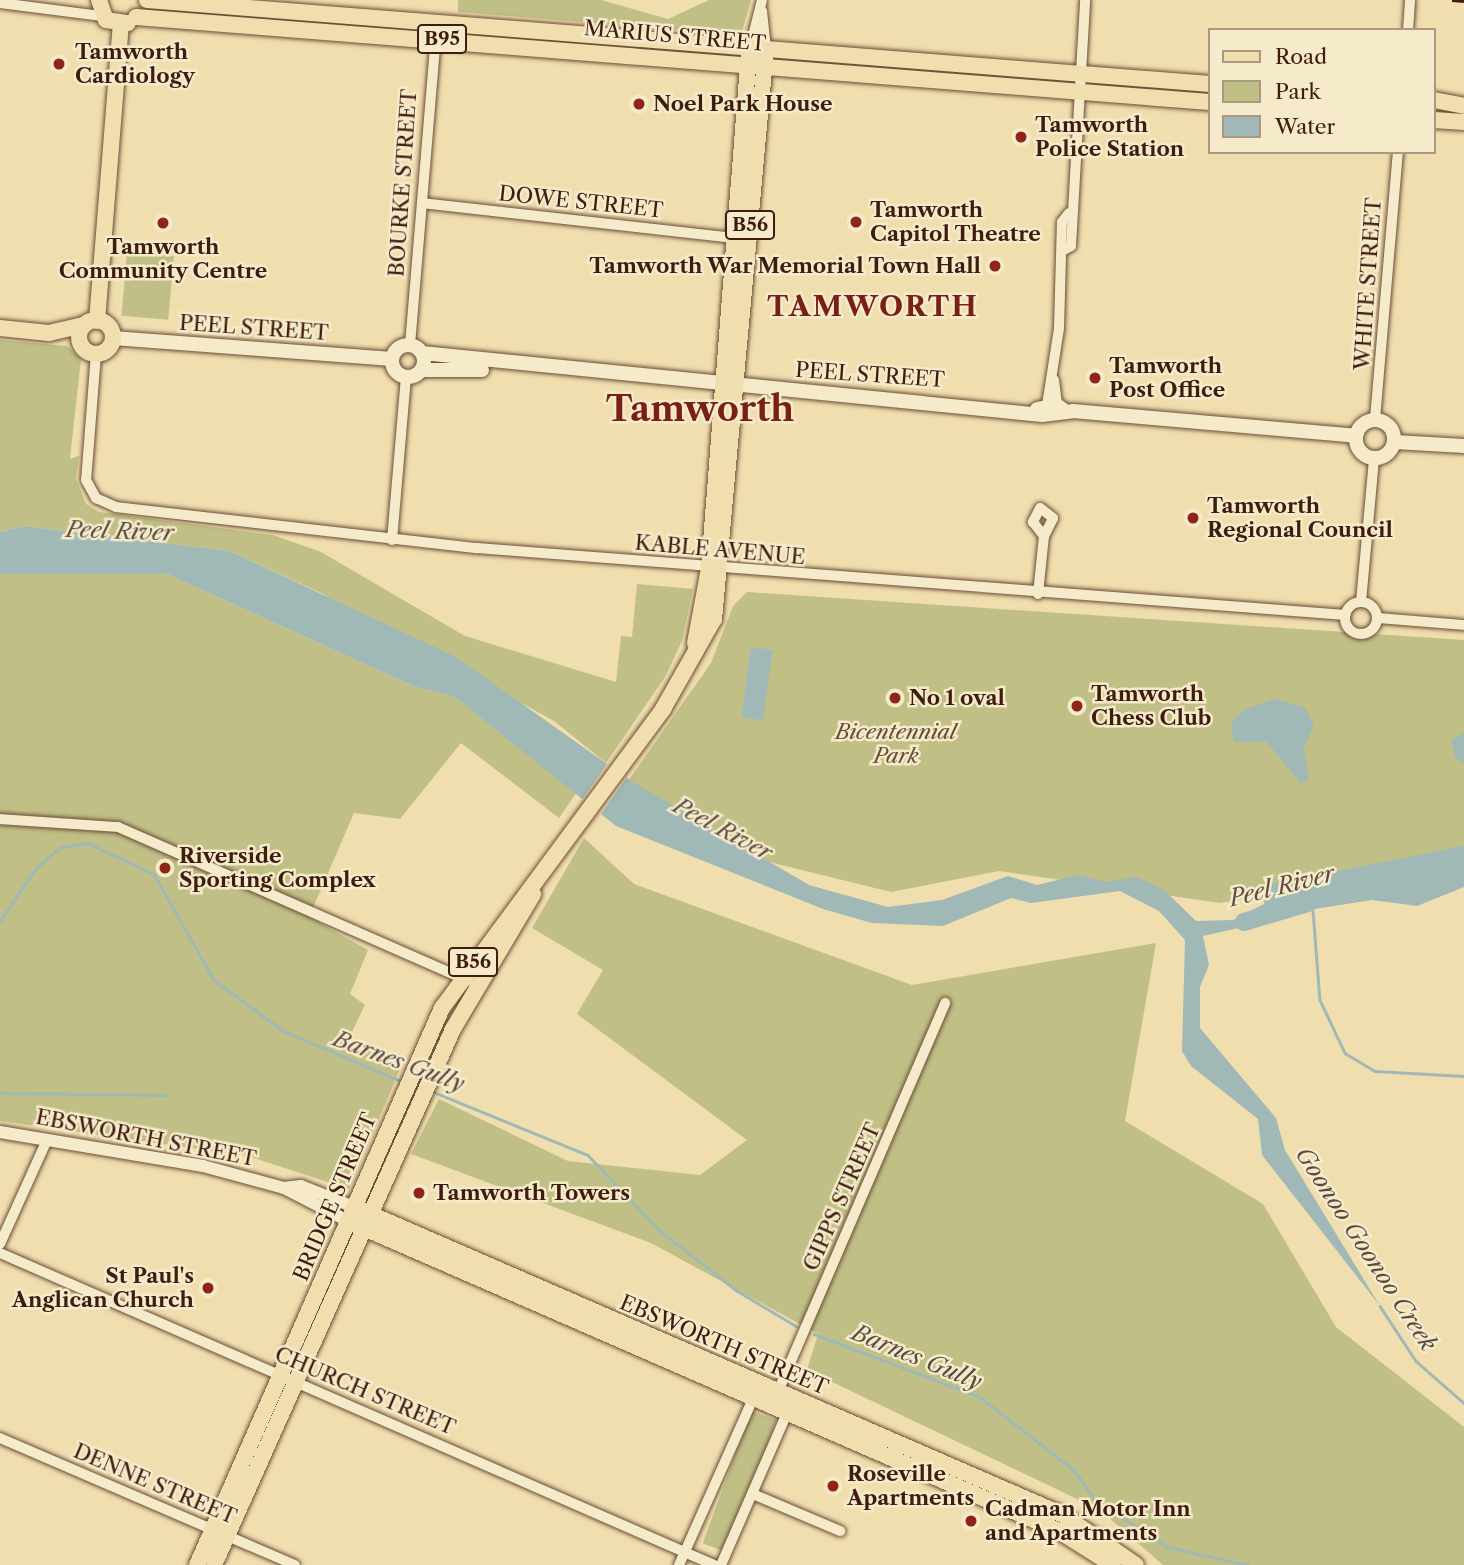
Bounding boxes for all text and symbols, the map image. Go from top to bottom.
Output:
street label: MARIUS STREET [583,15,767,57]
road number: B95 [416,23,468,54]
legend [1208,28,1436,154]
place label: Tamworth Cardiology [75,39,195,89]
text: Road [1275,44,1327,69]
marker: Tamworth Cardiology [49,54,69,74]
text: Park [1275,79,1321,104]
street label: BOURKE STREET [384,88,422,278]
place label: Noel Park House [653,91,833,117]
marker: Noel Park House [631,96,647,112]
place label: Tamworth Police Station [1035,112,1184,162]
text: Water [1275,114,1335,139]
marker: Tamworth Police Station [1013,129,1029,145]
street label: DOWE STREET [498,181,664,223]
place label: Tamworth Capitol Theatre [870,197,1041,247]
street label: WHITE STREET [1349,197,1387,371]
road number: B56 [724,210,776,241]
marker: Tamworth Capitol Theatre [848,214,864,230]
marker: Tamworth Community Centre [155,215,171,231]
place label: Tamworth Community Centre [58,234,268,284]
place label: Tamworth War Memorial Town Hall [588,253,981,279]
marker: Tamworth War Memorial Town Hall [987,258,1003,274]
district label: TAMWORTH [768,289,978,323]
street label: PEEL STREET [178,310,330,346]
place label: Tamworth Post Office [1109,353,1225,403]
street label: PEEL STREET [794,357,946,393]
marker: Tamworth Post Office [1087,370,1103,386]
district label: Tamworth [606,388,794,430]
place label: Tamworth Regional Council [1207,493,1393,543]
marker: Tamworth Regional Council [1185,510,1201,526]
water label: Peel River [66,515,174,547]
street label: KABLE AVENUE [633,530,807,570]
place label: Tamworth Chess Club [1091,681,1211,731]
place label: No 1 oval [909,685,1005,711]
marker: No 1 oval [887,690,903,706]
marker: Tamworth Chess Club [1069,698,1085,714]
park label: Bicentennial Park [835,719,957,769]
water label: Peel River [669,791,777,867]
place label: Riverside Sporting Complex [179,843,376,893]
marker: Riverside Sporting Complex [157,860,173,876]
water label: Peel River [1226,860,1338,912]
road number: B56 [447,946,499,978]
water label: Barnes Gully [329,1024,469,1098]
street label: EBSWORTH STREET [34,1104,258,1172]
street label: BRIDGE STREET [288,1109,382,1285]
street label: GIPPS STREET [798,1119,886,1275]
water label: Goonoo Goonoo Creek [1290,1142,1442,1356]
place label: Tamworth Towers [433,1180,631,1206]
marker: Tamworth Towers [411,1185,427,1201]
place label: St Paul's Anglican Church [12,1263,194,1313]
marker: St Paul's Anglican Church [200,1280,216,1296]
street label: EBSWORTH STREET [616,1290,832,1400]
water label: Barnes Gully [848,1318,986,1396]
street label: CHURCH STREET [271,1342,459,1440]
street label: DENNE STREET [70,1438,240,1530]
place label: Roseville Apartments [847,1461,974,1511]
marker: Roseville Apartments [825,1478,841,1494]
place label: Cadman Motor Inn and Apartments [985,1496,1191,1546]
marker: Cadman Motor Inn and Apartments [963,1513,979,1529]

